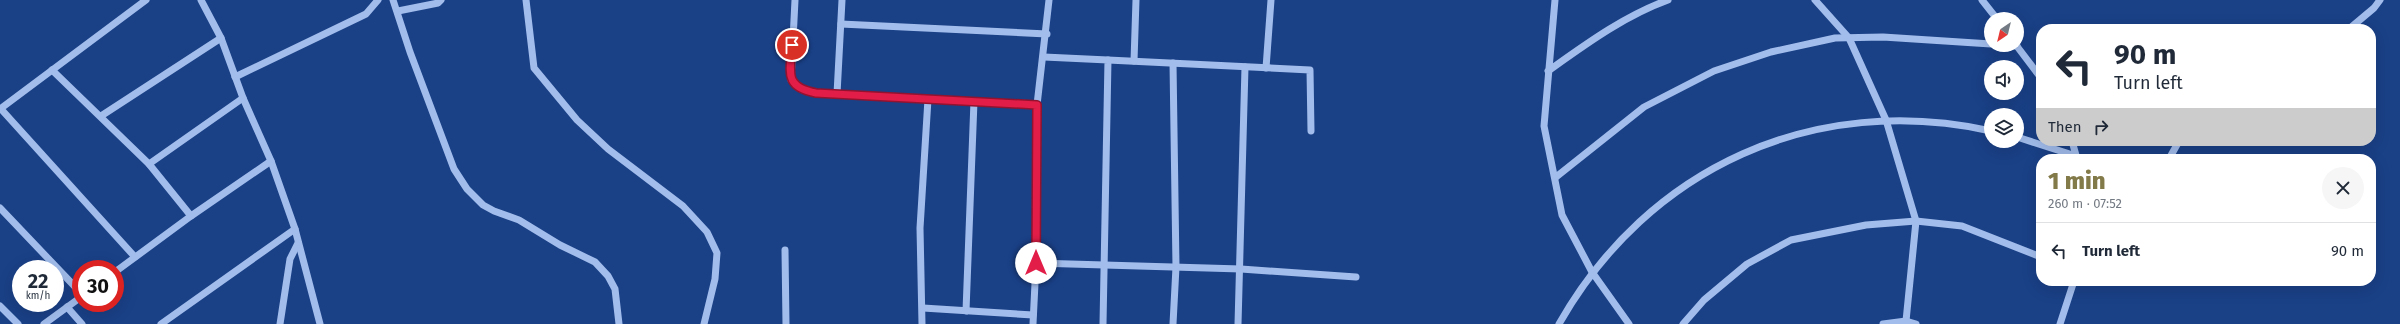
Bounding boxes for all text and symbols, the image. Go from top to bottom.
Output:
north arrow [1984,12,2024,52]
map controls [1984,12,2024,148]
pin [775,28,809,62]
icon: arrive [781,34,803,56]
text: 90 m [2114,38,2176,71]
icon: left [2048,40,2100,92]
button: sound [1984,60,2024,100]
text: Turn left [2114,72,2183,94]
button: layers [1984,108,2024,148]
icon: right [2090,116,2112,138]
text: Then [2048,118,2082,136]
text: 1 min [2048,167,2106,195]
button: close [2322,167,2364,209]
text: 260 m · 07:52 [2048,196,2122,211]
icon: left [2048,240,2070,262]
position arrow [1015,242,1057,284]
text: Turn left [2082,242,2140,260]
text: 90 m [2331,242,2364,260]
speed limit sign: 30 [72,260,124,312]
text: 22 [28,269,48,293]
text: km/h [26,290,50,302]

